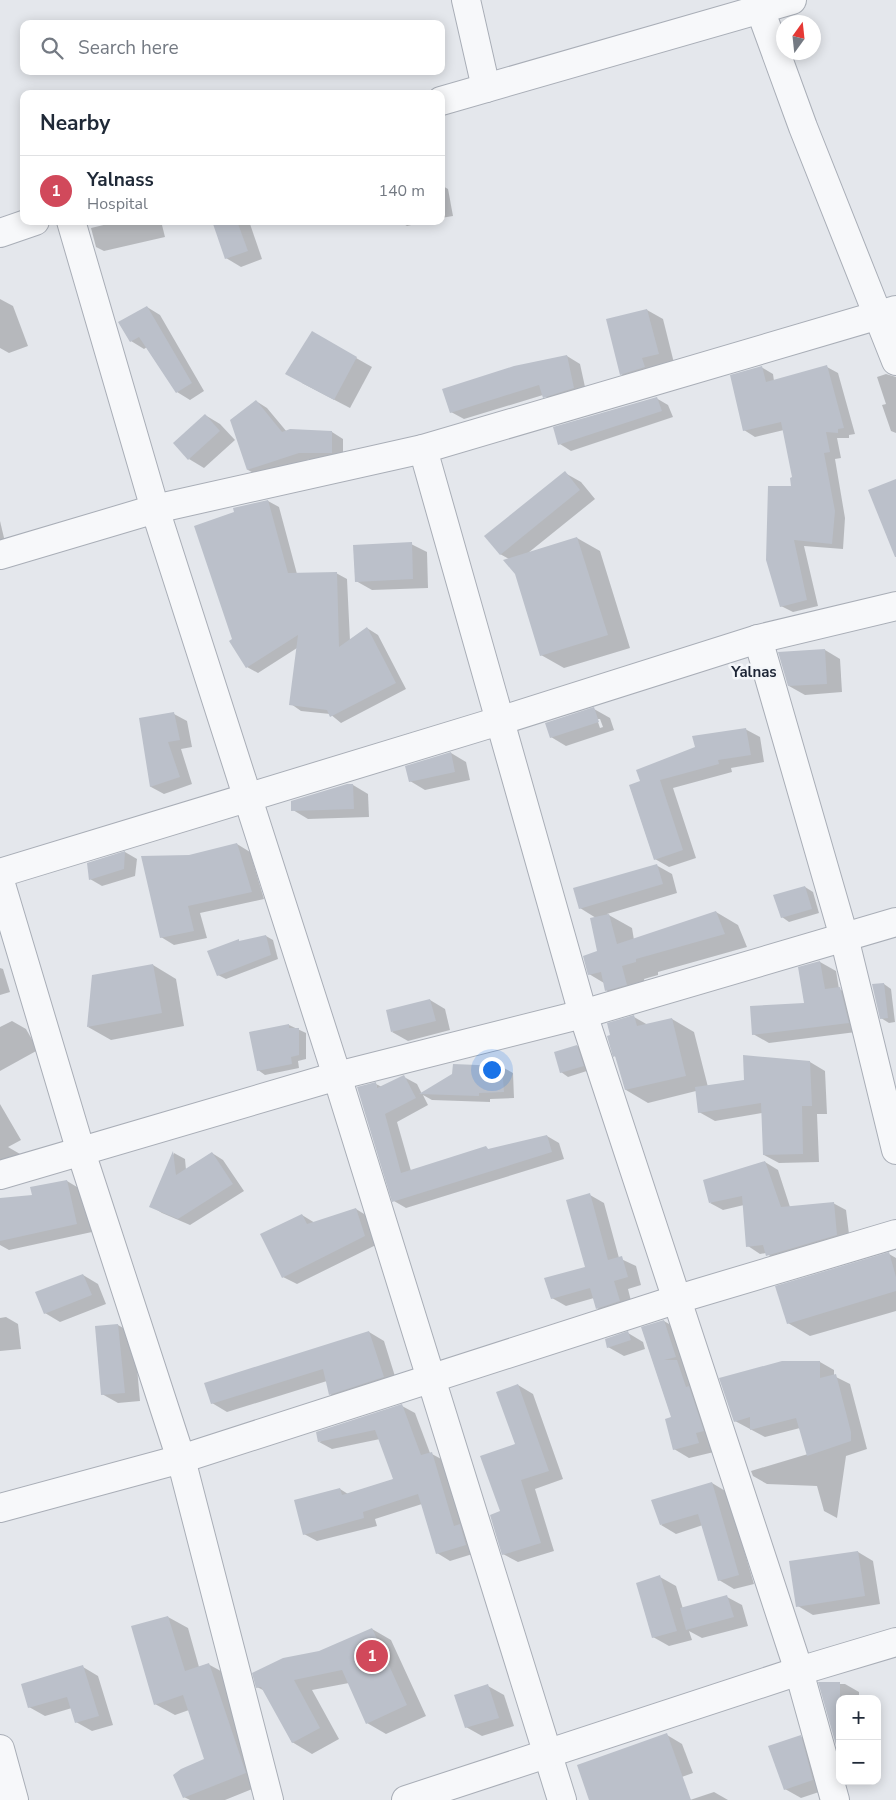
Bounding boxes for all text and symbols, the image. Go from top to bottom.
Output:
north arrow [776,15,821,60]
search box [20,20,445,75]
icon: search [38,34,66,62]
text: Search here [78,35,179,61]
text: Nearby [40,109,110,137]
text: Yalnass [87,167,154,193]
text: 1 [51,180,61,202]
text: 140 m [378,180,425,202]
text: Hospital [87,193,148,215]
district label: Yalnas [730,662,777,682]
your location [479,1057,505,1083]
pin: 1 [356,1637,388,1675]
map controls [836,1695,881,1785]
button: + [836,1695,881,1740]
button: − [836,1740,881,1785]

